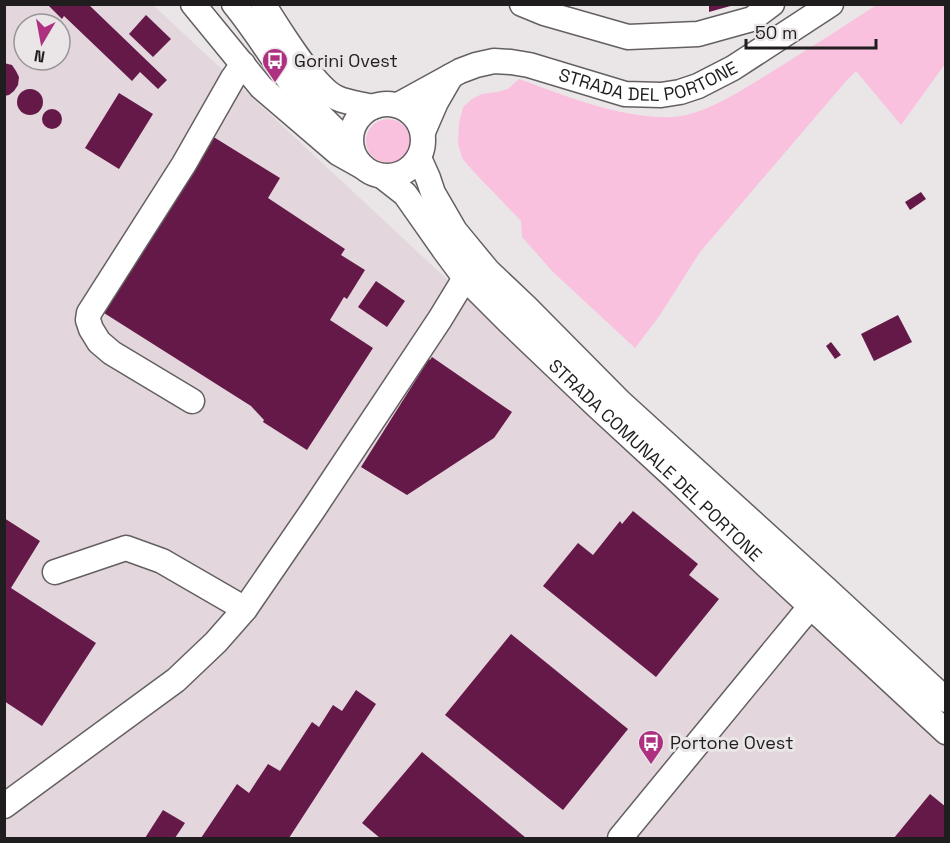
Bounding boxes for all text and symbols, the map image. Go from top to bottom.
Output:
north arrow [12,12,72,72]
scale bar [746,12,876,50]
text: 50 m [755,21,797,44]
text: N [32,45,47,68]
bus stop icon: Gorini Ovest [260,46,290,84]
place label: Gorini Ovest [294,49,398,72]
street label: STRADA DEL PORTONE [556,56,741,106]
street label: STRADA COMUNALE DEL PORTONE [544,354,767,566]
bus stop icon: Portone Ovest [636,728,666,766]
place label: Portone Ovest [670,731,793,754]

